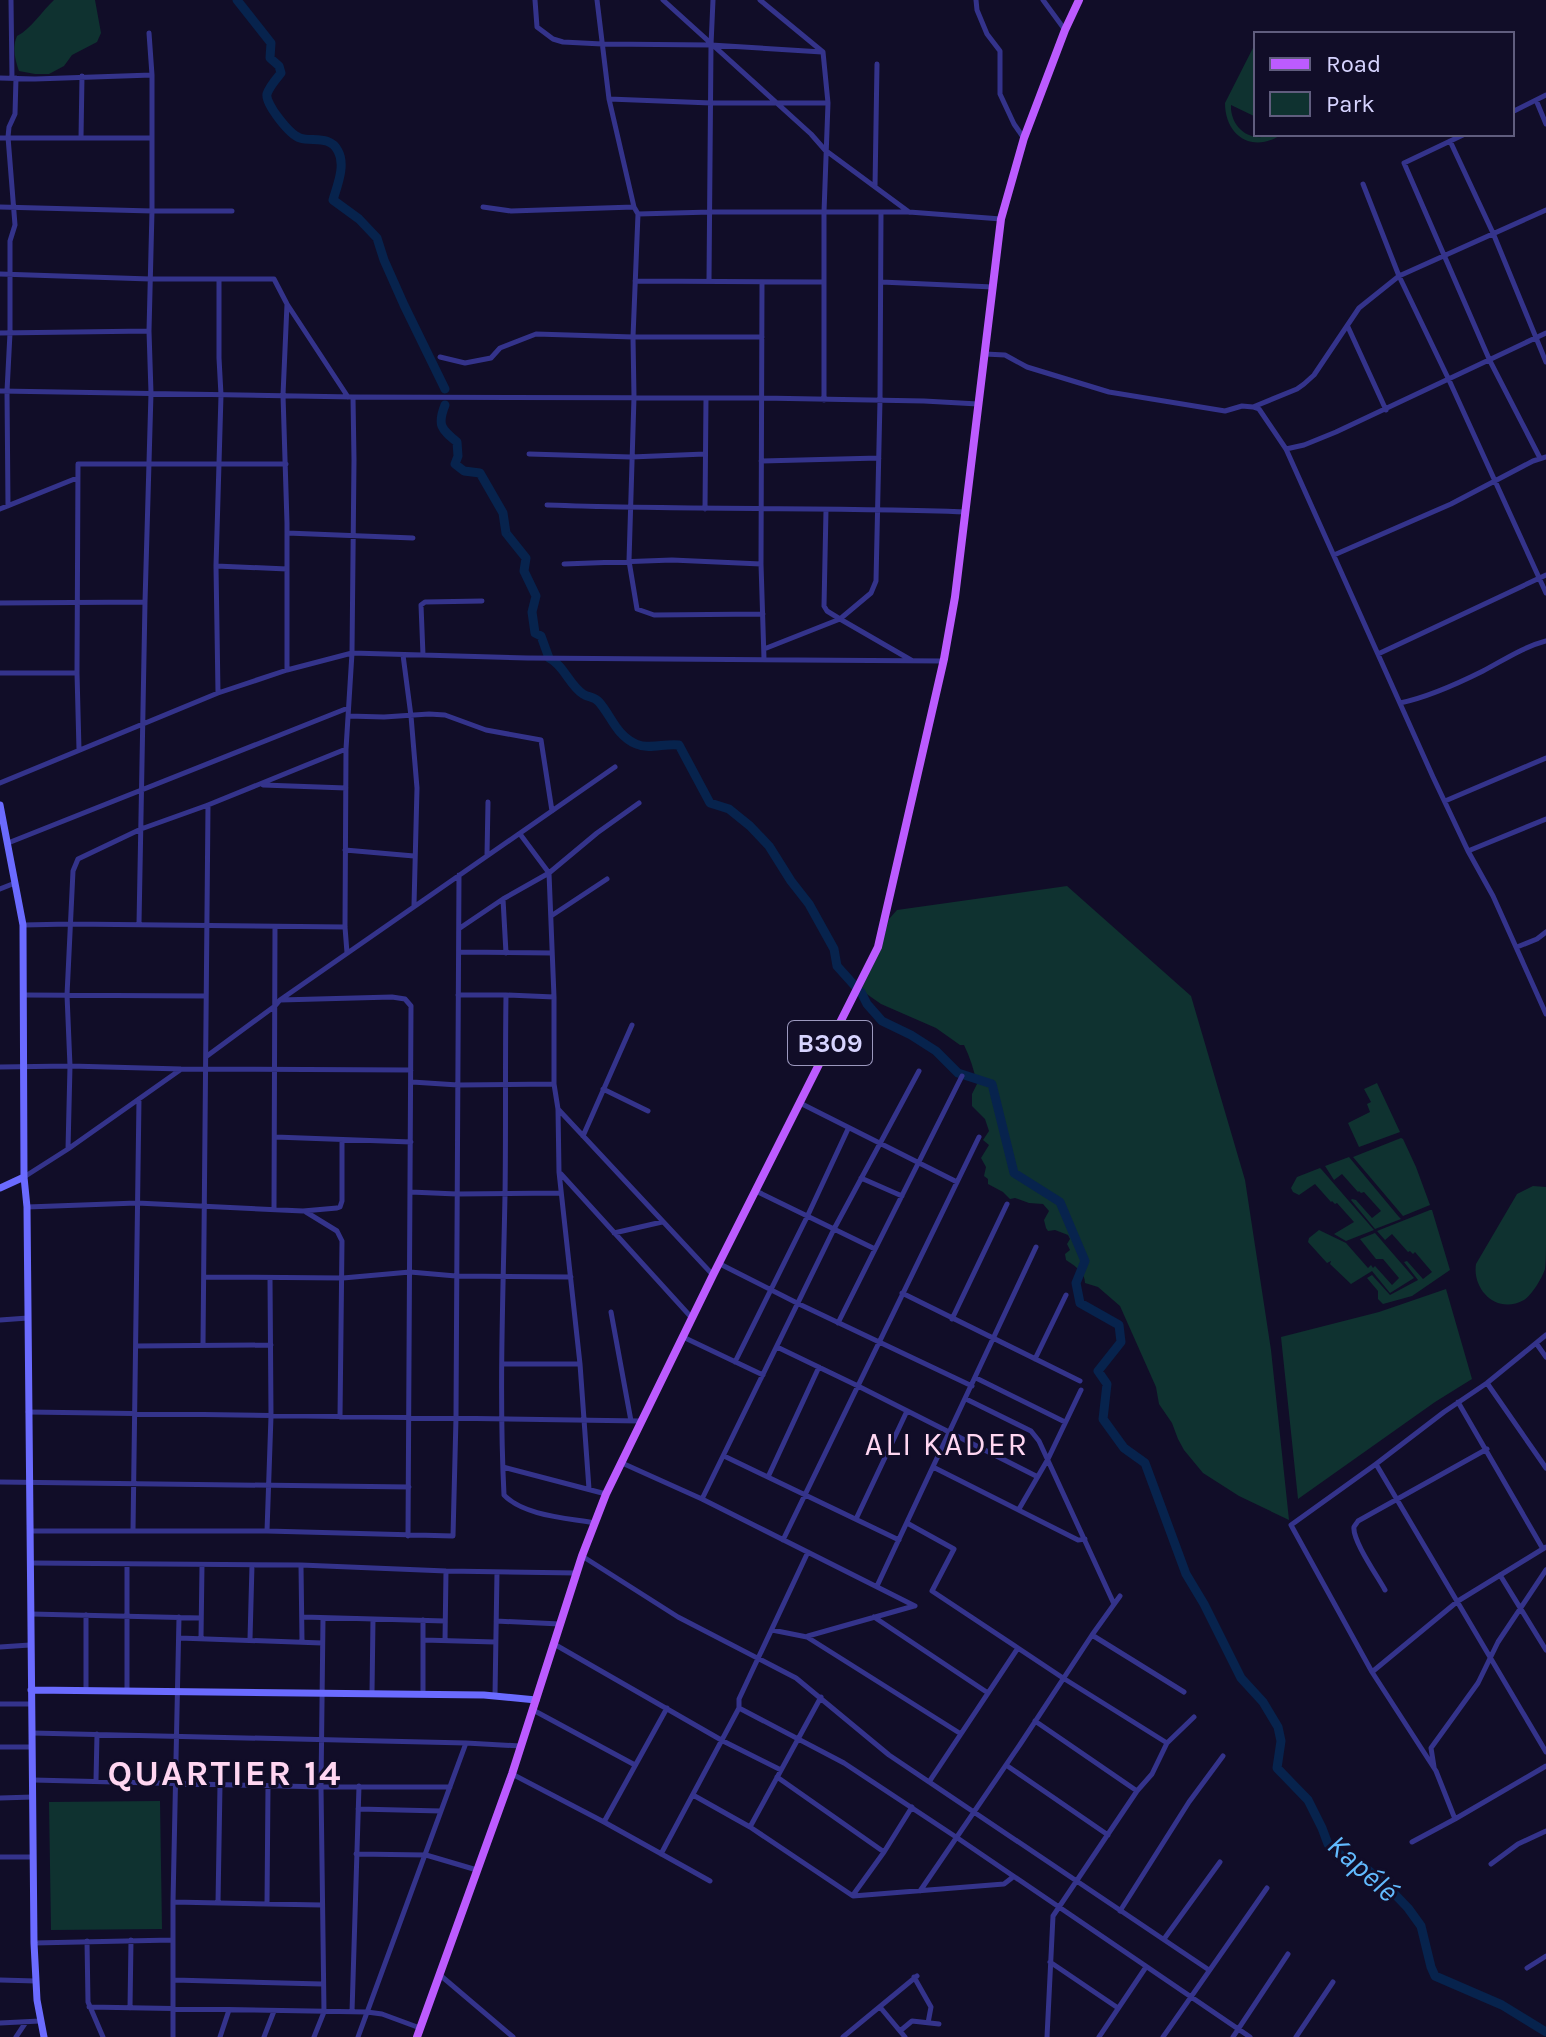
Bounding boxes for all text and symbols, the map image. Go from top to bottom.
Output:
legend [1254,32,1514,136]
text: Road [1326,50,1381,78]
text: Park [1326,90,1375,118]
road number: B309 [788,1021,872,1065]
district label: ALI KADER [865,1426,1029,1463]
district label: QUARTIER 14 [108,1752,342,1794]
water label: Kapélé [1320,1827,1406,1909]

